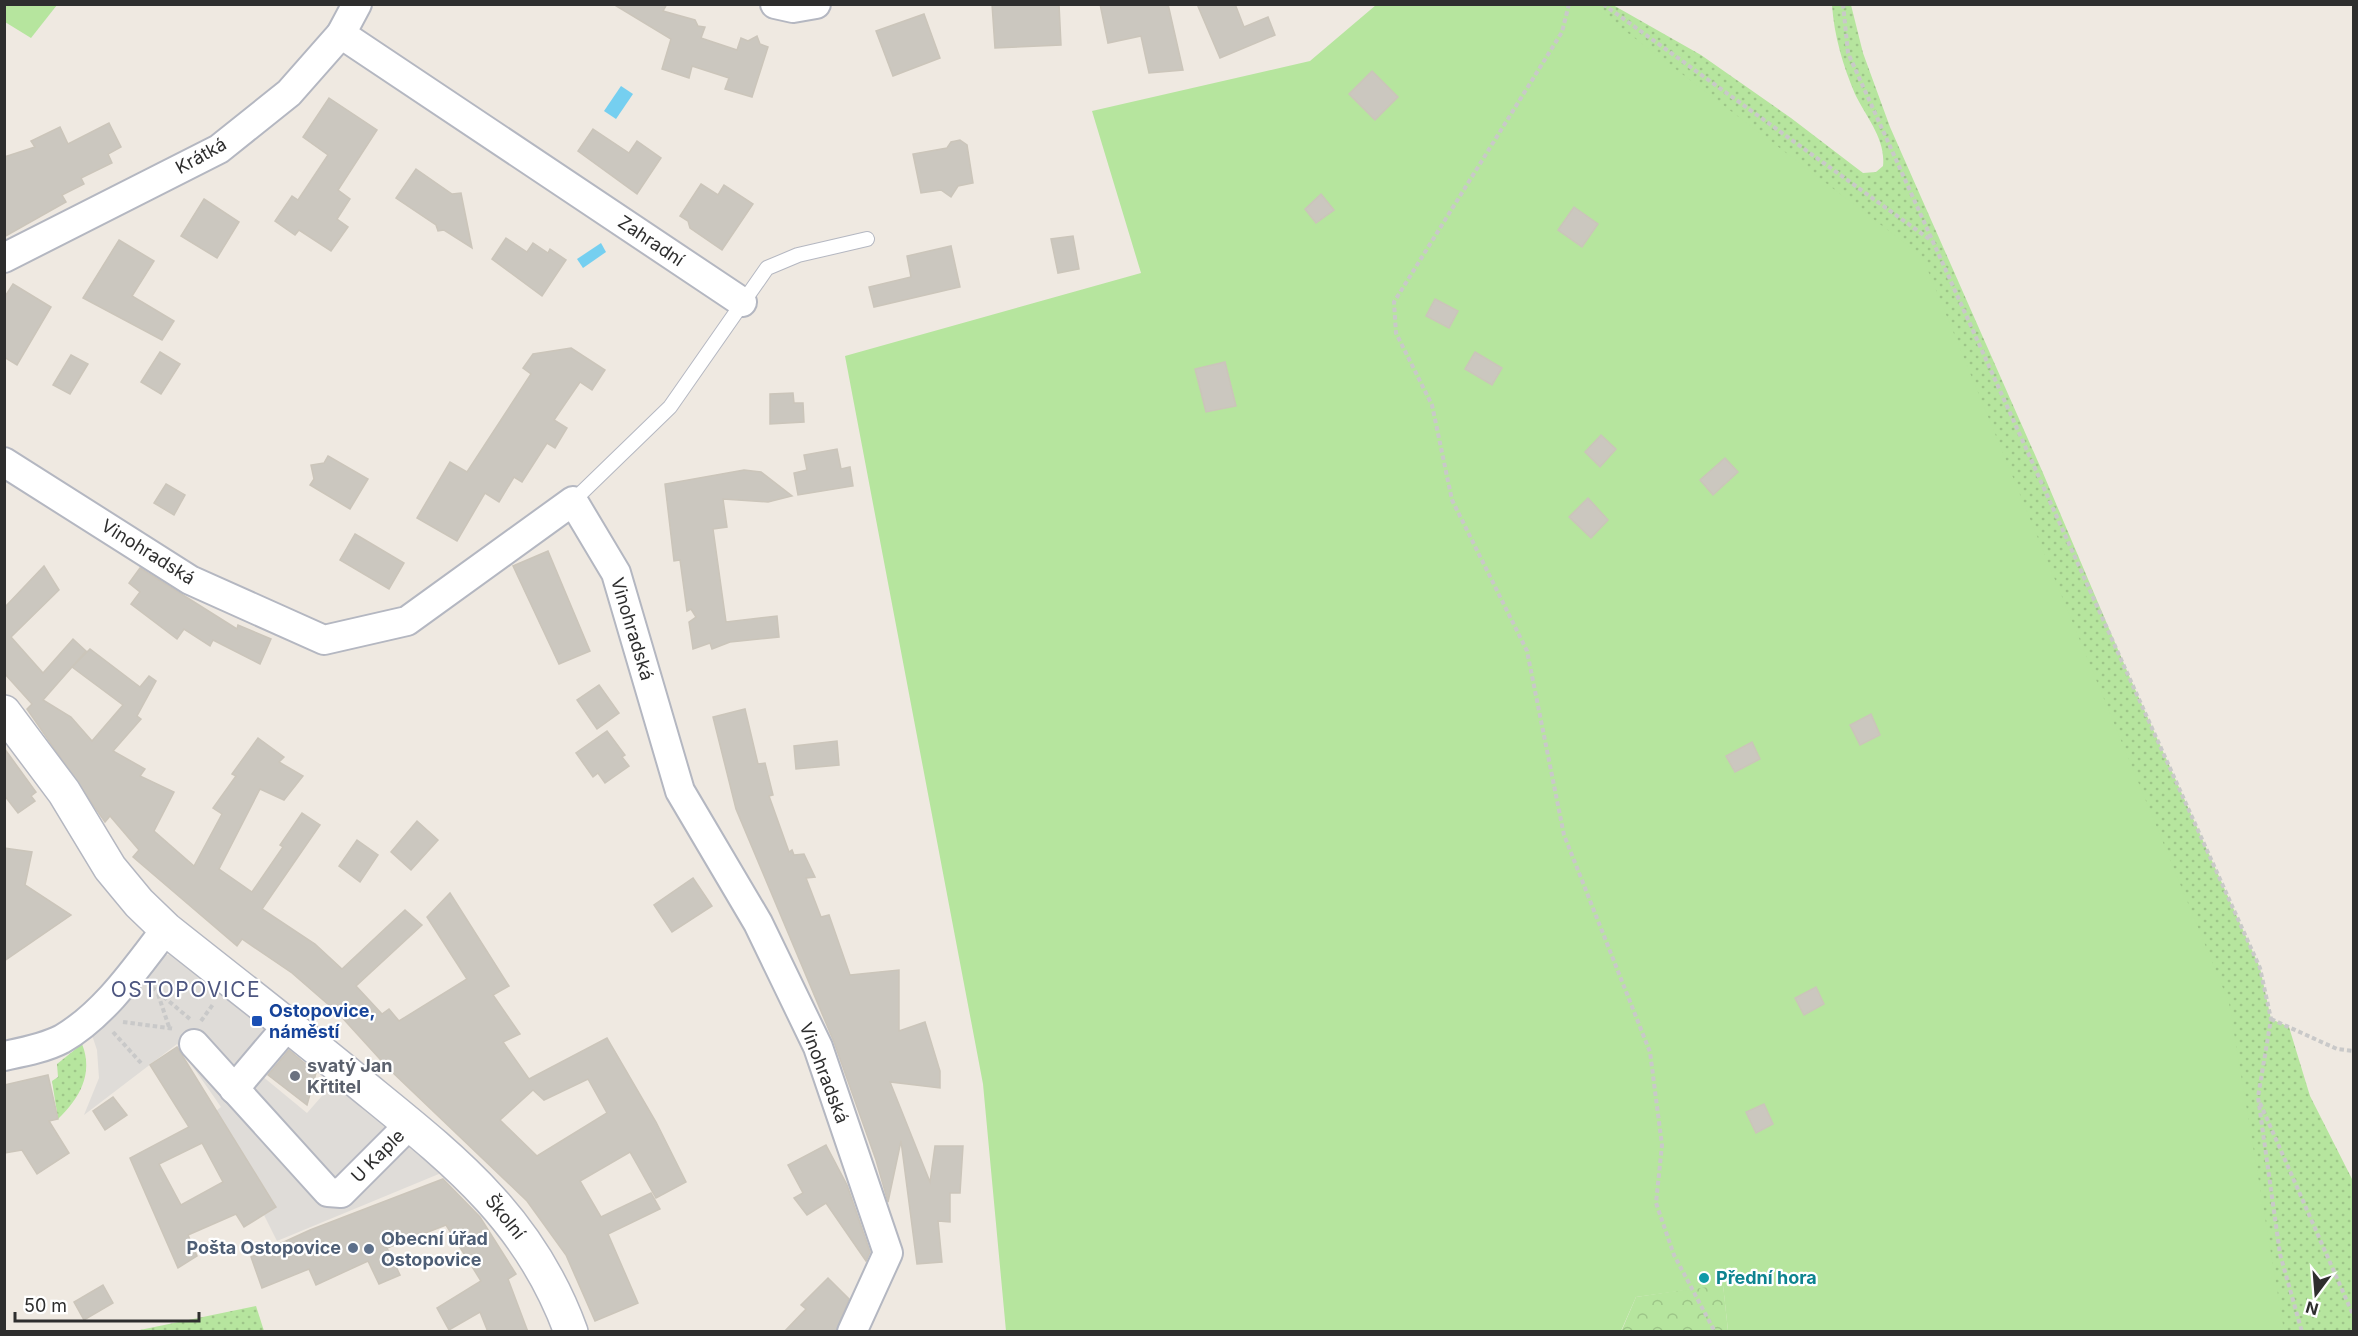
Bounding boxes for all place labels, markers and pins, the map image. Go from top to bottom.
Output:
place label: Ostopovice, náměstí [269,1000,375,1042]
marker: Ostopovice, náměstí [250,1014,264,1028]
place label: svatý Jan Křtitel [307,1055,392,1097]
marker: svatý Jan Křtitel [288,1069,302,1083]
place label: Obecní úřad Ostopovice [381,1228,488,1270]
place label: Pošta Ostopovice [187,1237,341,1258]
marker: Pošta Ostopovice [346,1241,360,1255]
marker: Obecní úřad Ostopovice [362,1242,376,1256]
place label: Přední hora [1716,1267,1817,1288]
marker: Přední hora [1697,1271,1711,1285]

